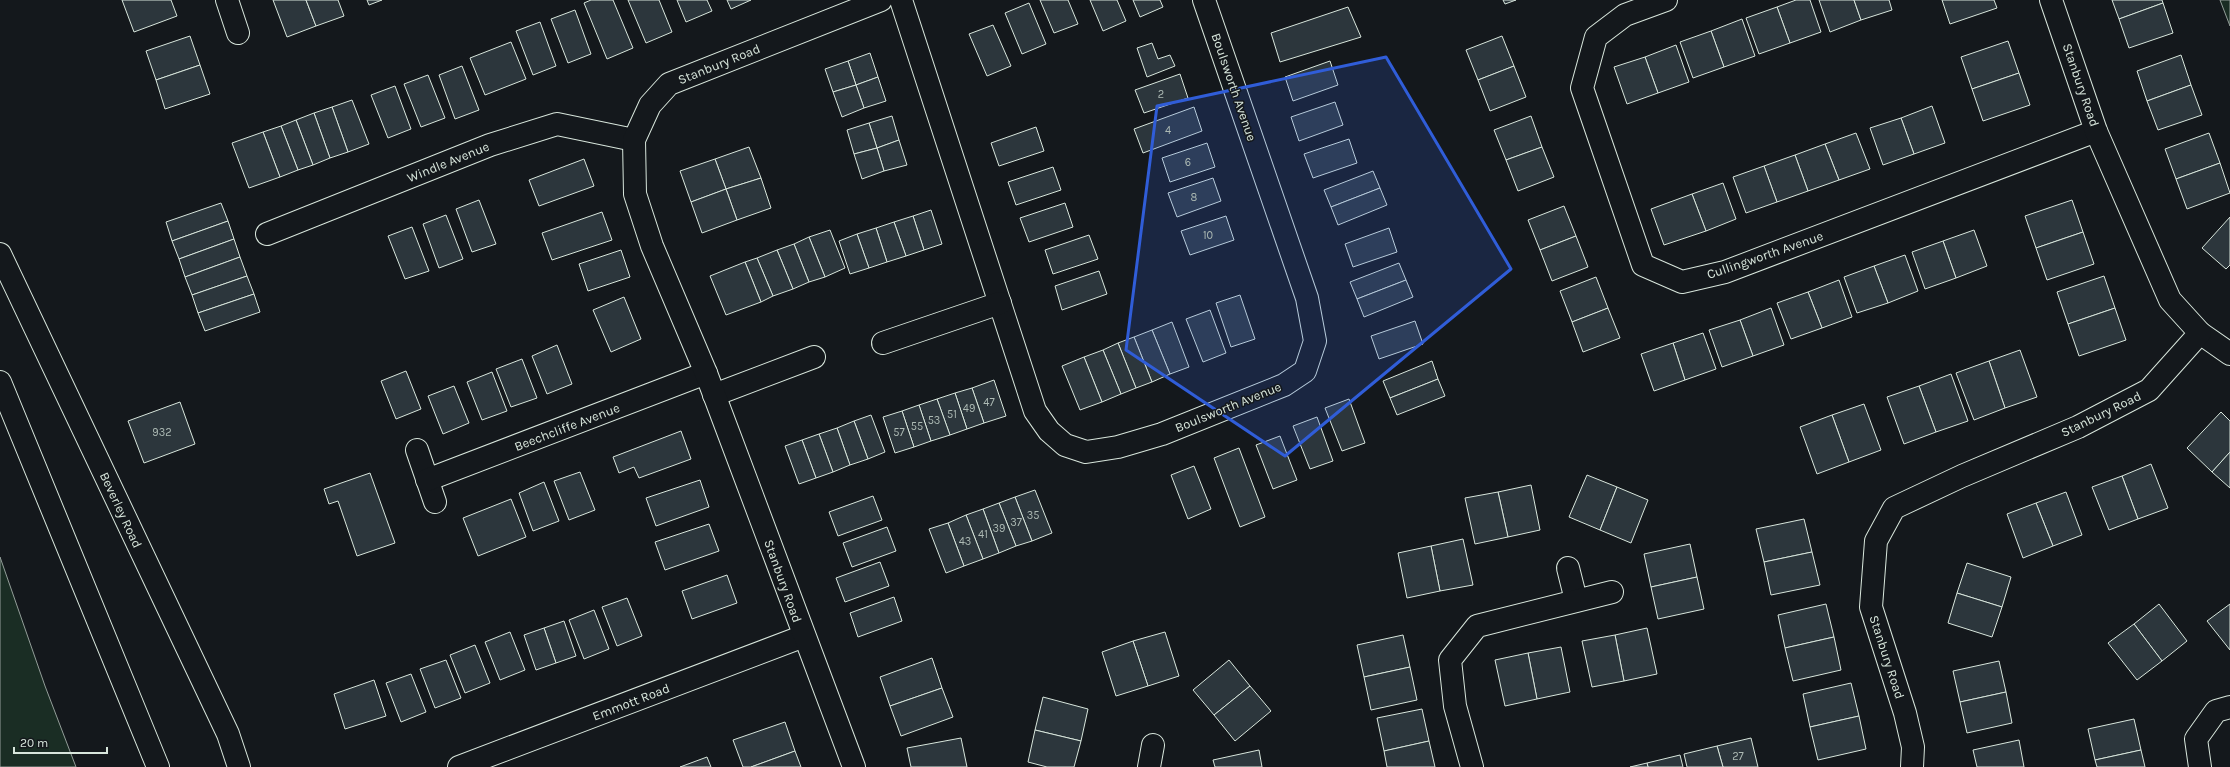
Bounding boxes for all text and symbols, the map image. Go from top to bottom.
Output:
street label: Boulsworth Avenue [1208,31,1260,143]
street label: Stanbury Road [676,41,762,87]
street label: Stanbury Road [2060,41,2102,129]
house number: 2 [1158,88,1164,101]
house number: 4 [1165,124,1171,137]
street label: Windle Avenue [405,139,492,185]
house number: 6 [1185,156,1191,169]
house number: 8 [1191,191,1198,204]
street label: Cullingworth Avenue [1705,228,1825,282]
house number: 10 [1203,229,1213,242]
street label: Boulsworth Avenue [1173,379,1284,435]
street label: Stanbury Road [2059,388,2143,440]
house number: 47 [983,396,995,409]
street label: Beechcliffe Avenue [512,400,622,454]
house number: 49 [963,402,975,415]
house number: 51 [947,408,957,421]
house number: 53 [928,414,940,427]
house number: 55 [911,420,923,433]
house number: 932 [152,426,172,439]
house number: 57 [893,426,905,439]
street label: Beverley Road [97,470,145,550]
house number: 35 [1027,509,1039,522]
house number: 37 [1010,516,1022,529]
house number: 39 [993,522,1005,535]
house number: 41 [978,528,988,541]
house number: 43 [959,535,971,548]
street label: Stanbury Road [761,538,805,624]
street label: Stanbury Road [1866,613,1908,701]
street label: Emmott Road [590,680,672,724]
scale bar [14,729,107,755]
text: 20 m [20,736,48,750]
house number: 27 [1732,750,1744,763]

